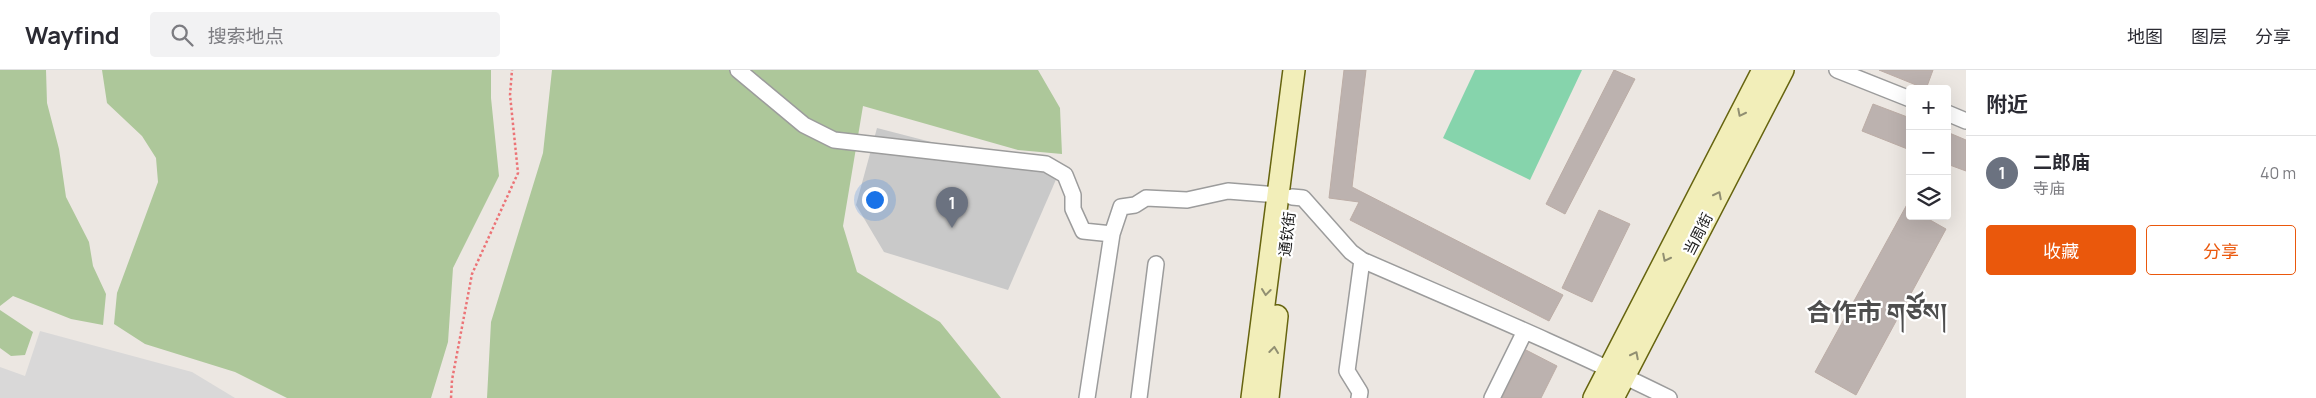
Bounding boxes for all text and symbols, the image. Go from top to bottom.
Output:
search box [150,12,500,57]
text: Wayfind [25,18,120,51]
icon: search [168,21,196,49]
text: 搜索地点 [208,23,284,49]
text: 地图 [2127,24,2163,48]
text: 图层 [2191,24,2227,48]
text: 分享 [2255,24,2291,48]
map controls [1906,85,1951,220]
button: + [1906,85,1951,130]
text: 附近 [1986,90,2028,118]
one-way arrow [1737,108,1747,117]
button: − [1906,130,1951,175]
text: 二郎庙 [2033,149,2090,175]
text: 1 [1998,162,2006,184]
text: 40 m [2260,162,2296,184]
button: layers [1906,175,1951,220]
text: 寺庙 [2033,177,2065,199]
your location [862,187,888,213]
pin: 1 [936,187,968,228]
one-way arrow [1712,191,1722,200]
street label: 当周街 [1678,209,1718,259]
street label: 通钦街 [1274,210,1300,258]
button: 收藏 [1986,225,2136,275]
button: 分享 [2146,225,2296,275]
one-way arrow [1662,252,1672,261]
one-way arrow [1261,288,1272,296]
district label: 合作市 གཙོས། [1807,291,1947,334]
one-way arrow [1268,345,1279,353]
one-way arrow [1629,351,1639,360]

